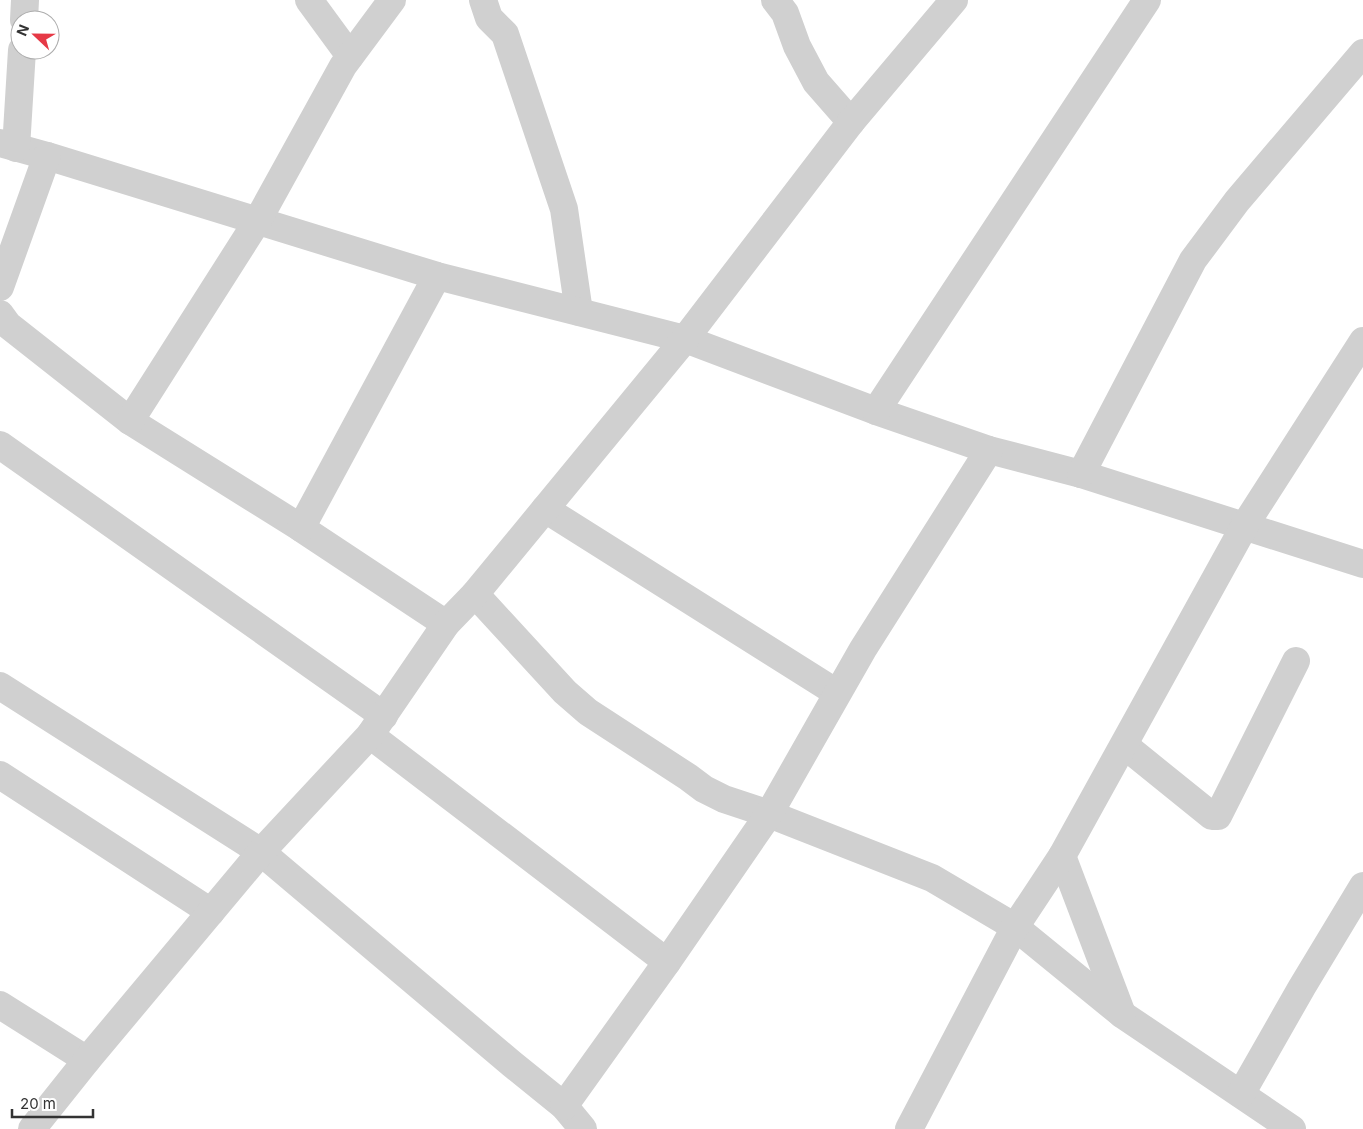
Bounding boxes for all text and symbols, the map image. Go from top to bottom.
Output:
north arrow [10,10,60,60]
text: N [13,22,32,38]
scale bar [12,1086,94,1118]
text: 20 m [20,1094,56,1113]

